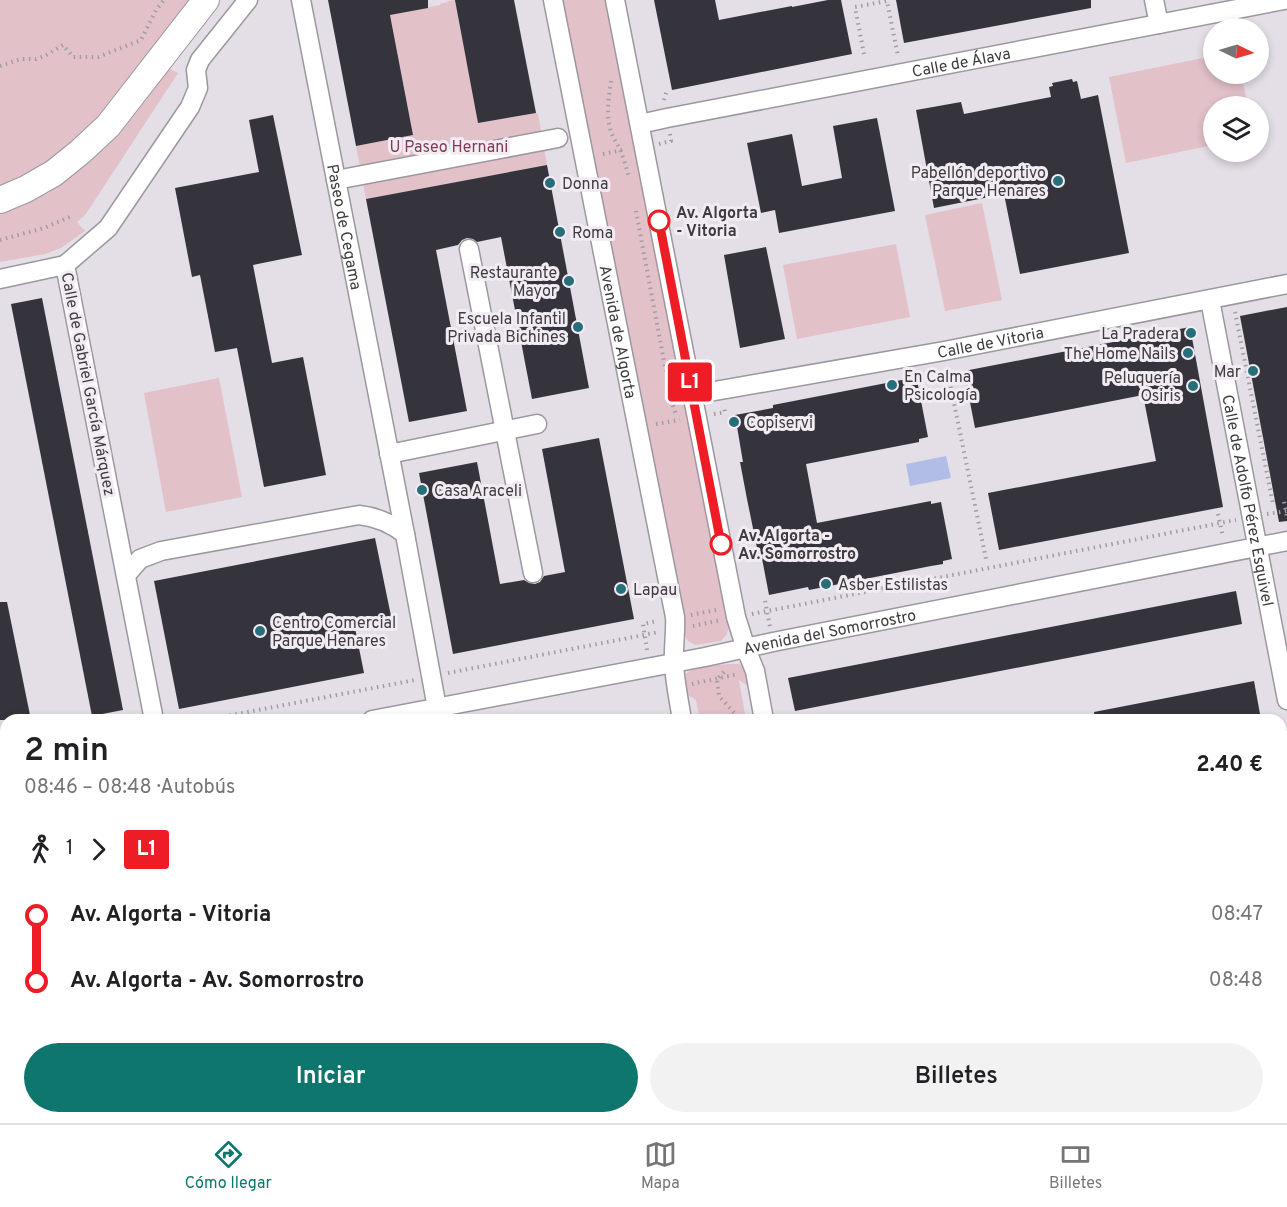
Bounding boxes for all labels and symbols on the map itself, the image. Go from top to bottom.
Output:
north arrow [1203,18,1269,84]
street label: Calle de Álava [910,45,1012,83]
park label: U Paseo Hernani [390,138,508,158]
street label: Paseo de Cegama [321,163,365,292]
place label: Pabellón deportivo Parque Henares [911,164,1046,202]
marker: Pabellón deportivo Parque Henares [1051,174,1065,188]
place label: Donna [562,175,608,195]
marker: Donna [543,176,557,190]
place label: Av. Algorta - Vitoria [676,204,758,242]
marker: Av. Algorta - Vitoria [648,210,670,232]
place label: Roma [572,224,613,244]
marker: Roma [553,225,567,239]
street label: Avenida de Algorta [594,263,640,400]
place label: Restaurante Mayor [470,264,557,302]
street label: Calle de Gabriel García Márquez [56,271,119,498]
marker: Restaurante Mayor [562,274,576,288]
place label: Escuela Infantil Privada Bichines [447,310,566,348]
marker: Escuela Infantil Privada Bichines [571,320,585,334]
street label: Calle de Vitoria [936,324,1046,364]
place label: La Pradera [1101,325,1179,345]
marker: La Pradera [1184,326,1198,340]
place label: The Home Nails [1064,345,1176,365]
marker: The Home Nails [1181,346,1195,360]
line badge: L1 [663,362,717,401]
place label: Mar [1214,363,1241,383]
marker: Mar [1246,364,1260,378]
place label: En Calma Psicología [904,368,977,406]
place label: Peluquería Osiris [1104,369,1181,407]
marker: En Calma Psicología [885,378,899,392]
marker: Peluquería Osiris [1186,379,1200,393]
street label: Calle de Adolfo Pérez Esquivel [1216,393,1277,608]
place label: Copiservi [746,414,813,434]
marker: Copiservi [727,415,741,429]
place label: Casa Araceli [434,482,522,502]
marker: Casa Araceli [415,483,429,497]
place label: Av. Algorta - Av. Somorrostro [738,527,856,565]
marker: Av. Algorta - Av. Somorrostro [710,533,732,555]
place label: Asber Estilistas [838,576,948,596]
marker: Asber Estilistas [819,577,833,591]
place label: Lapau [633,581,677,601]
marker: Lapau [614,582,628,596]
street label: Avenida del Somorrostro [741,606,918,660]
place label: Centro Comercial Parque Henares [272,614,396,652]
marker: Centro Comercial Parque Henares [253,624,267,638]

